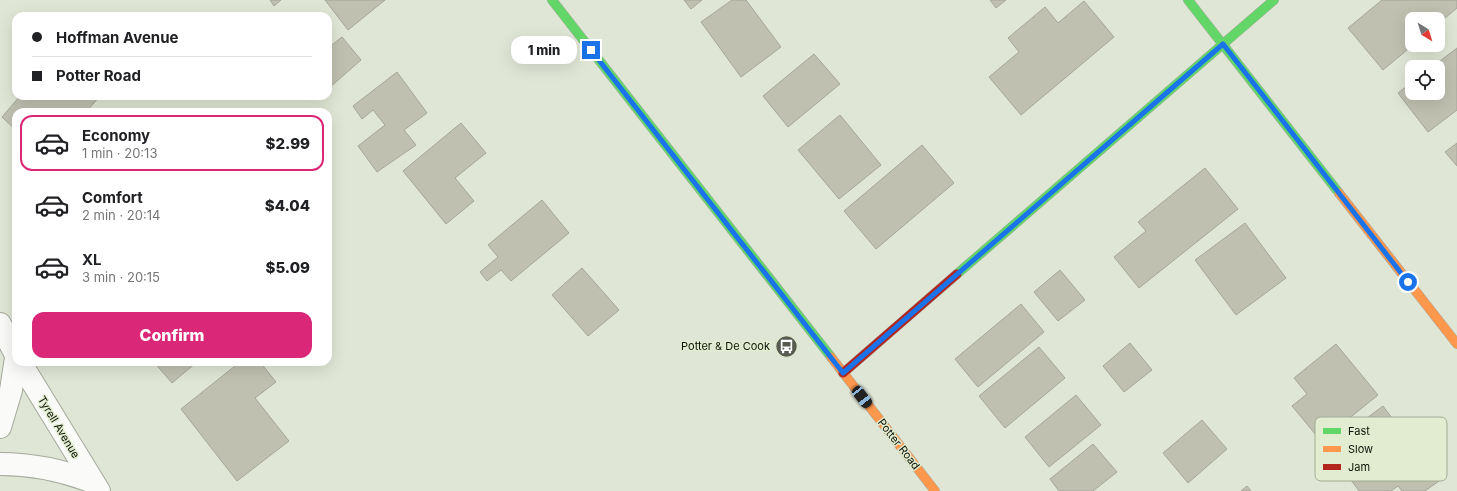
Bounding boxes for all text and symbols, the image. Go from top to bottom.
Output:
north arrow [1405,12,1445,52]
map controls [1405,12,1445,100]
text: Hoffman Avenue [56,28,178,47]
callout: 1 min [511,36,577,64]
route end [582,41,600,59]
text: 1 min [528,42,560,58]
button: locate [1405,60,1445,100]
text: Potter Road [56,66,141,85]
icon: car [34,125,70,161]
text: Economy [82,126,150,145]
text: $2.99 [266,134,310,153]
text: 1 min · 20:13 [82,145,157,161]
icon: car [34,187,70,223]
text: Comfort [82,188,143,207]
text: $4.04 [265,196,310,215]
text: 2 min · 20:14 [82,207,160,223]
icon: car [34,249,70,285]
text: XL [82,250,102,269]
text: $5.09 [266,258,310,277]
text: 3 min · 20:15 [82,269,160,285]
route start [1399,273,1417,291]
button: Confirm [32,312,312,358]
bus stop icon: Potter & De Cook [773,333,799,359]
place label: Potter & De Cook [681,339,770,353]
car [850,384,874,410]
street label: Tyrell Avenue [35,393,83,461]
street label: Potter Road [875,416,923,472]
legend [1315,417,1447,481]
text: Fast [1348,424,1370,438]
text: Slow [1348,442,1373,456]
text: Jam [1348,460,1370,474]

